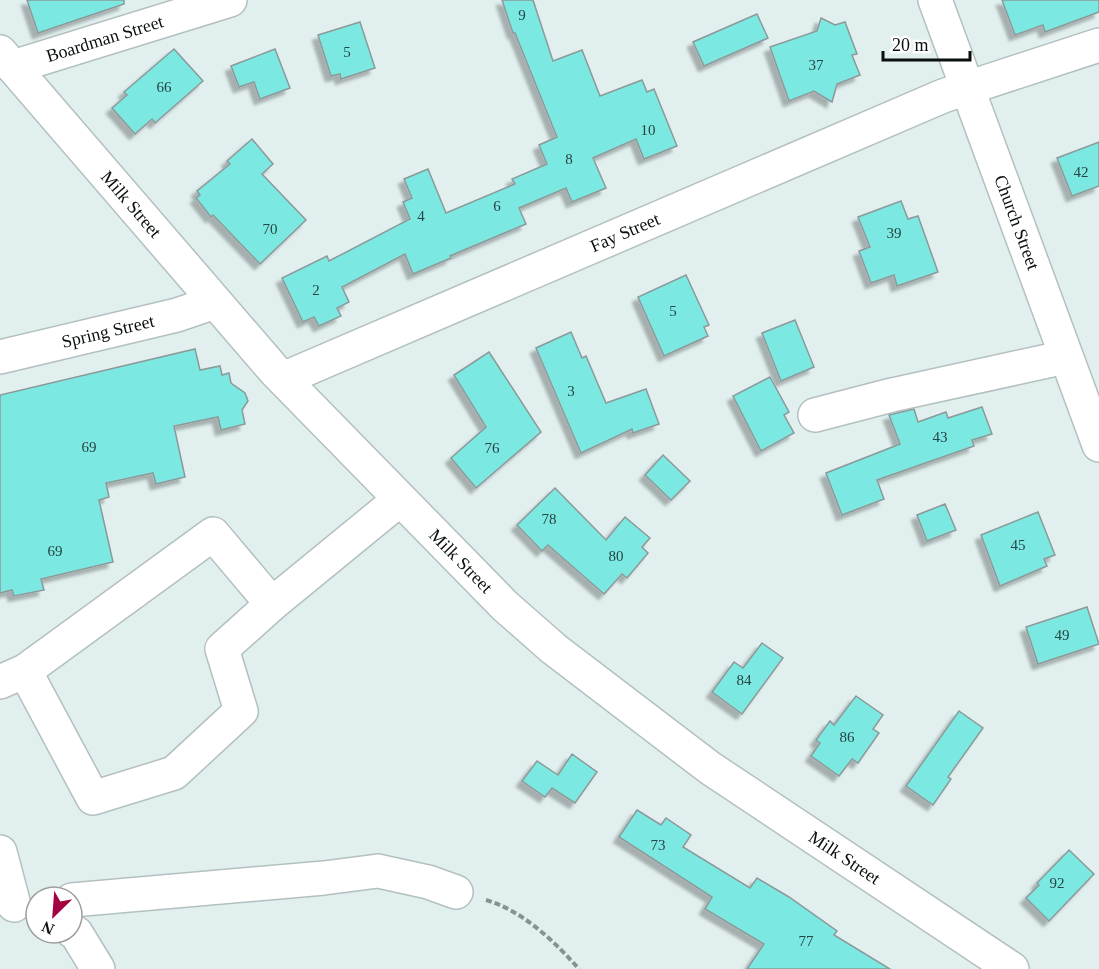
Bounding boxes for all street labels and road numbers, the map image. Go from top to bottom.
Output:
street label: Boardman Street [44,11,166,66]
street label: Milk Street [97,167,165,242]
street label: Church Street [990,172,1044,273]
street label: Fay Street [587,209,663,256]
street label: Spring Street [60,311,156,352]
street label: Milk Street [425,525,497,597]
street label: Milk Street [805,827,884,888]

